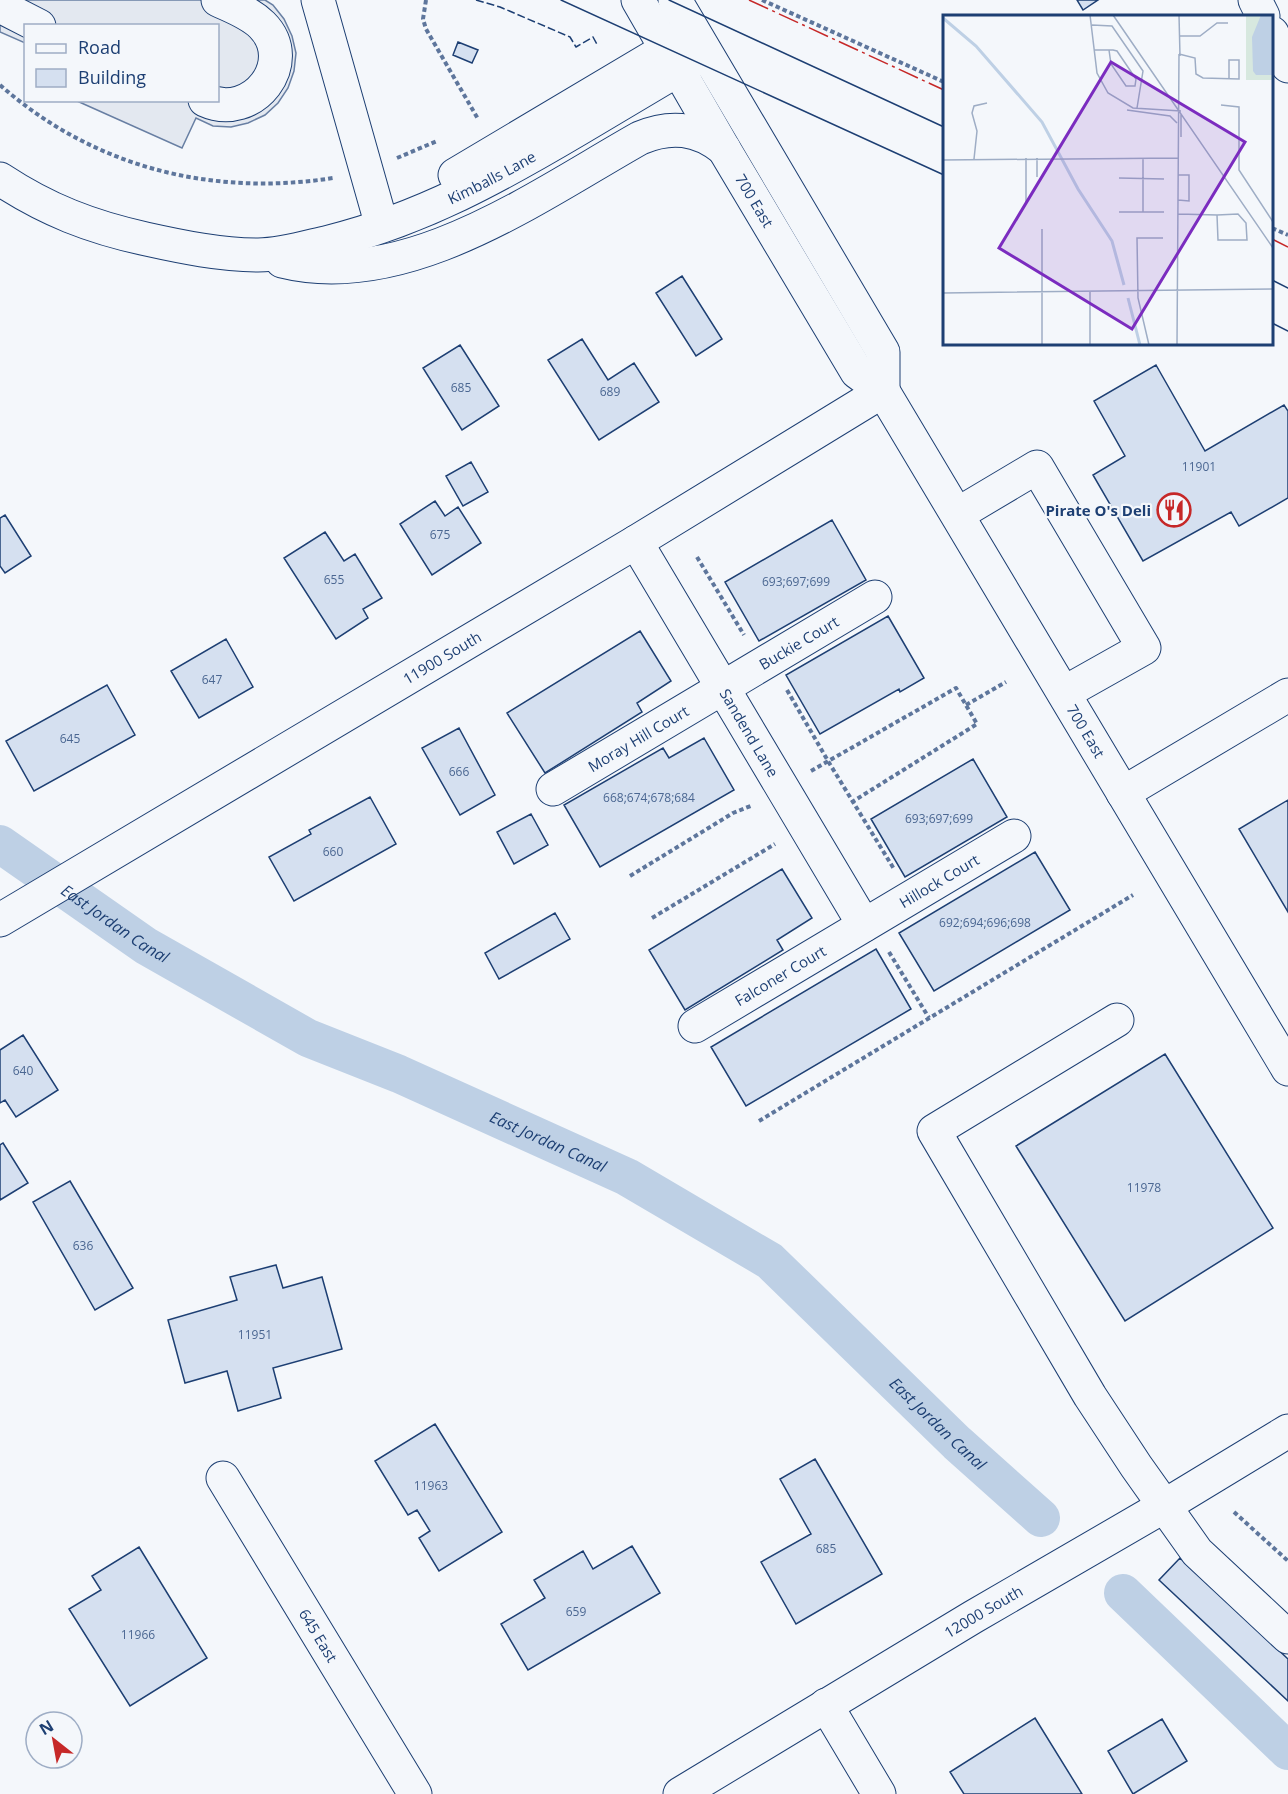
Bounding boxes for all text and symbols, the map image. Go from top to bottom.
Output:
inset map [943,15,1273,345]
legend [24,24,219,102]
text: Road [78,35,121,59]
text: Building [78,65,146,89]
street label: Kimballs Lane [444,146,539,208]
street label: 700 East [731,170,778,231]
house number: 685 [451,379,471,396]
house number: 689 [600,383,620,400]
house number: 11901 [1182,458,1216,475]
restaurant icon: Pirate O's Deli [1156,492,1192,528]
place label: Pirate O's Deli [1045,500,1151,520]
house number: 675 [430,526,450,543]
house number: 655 [324,571,344,588]
house number: 693;697;699 [762,573,830,590]
street label: Buckie Court [755,611,842,674]
street label: 11900 South [399,626,485,688]
house number: 647 [202,671,222,688]
street label: Sandend Lane [716,685,784,781]
street label: Moray Hill Court [584,701,692,776]
street label: 700 East [1062,701,1110,761]
house number: 645 [60,730,80,747]
house number: 666 [449,763,469,780]
house number: 668;674;678;684 [603,789,695,806]
house number: 693;697;699 [905,810,973,827]
house number: 660 [323,843,343,860]
street label: Hillock Court [895,849,983,912]
water label: East Jordan Canal [57,879,174,968]
house number: 692;694;696;698 [939,914,1031,931]
street label: Falconer Court [731,940,829,1010]
house number: 640 [13,1062,33,1079]
water label: East Jordan Canal [486,1106,611,1178]
house number: 11978 [1127,1179,1161,1196]
house number: 636 [73,1237,93,1254]
house number: 11951 [238,1326,272,1343]
water label: East Jordan Canal [885,1372,992,1476]
house number: 11963 [414,1477,448,1494]
house number: 685 [816,1540,836,1557]
street label: 12000 South [940,1580,1026,1642]
house number: 659 [566,1603,586,1620]
street label: 645 East [295,1605,342,1666]
house number: 11966 [121,1626,155,1643]
north arrow [24,1710,84,1770]
text: N [35,1714,58,1740]

